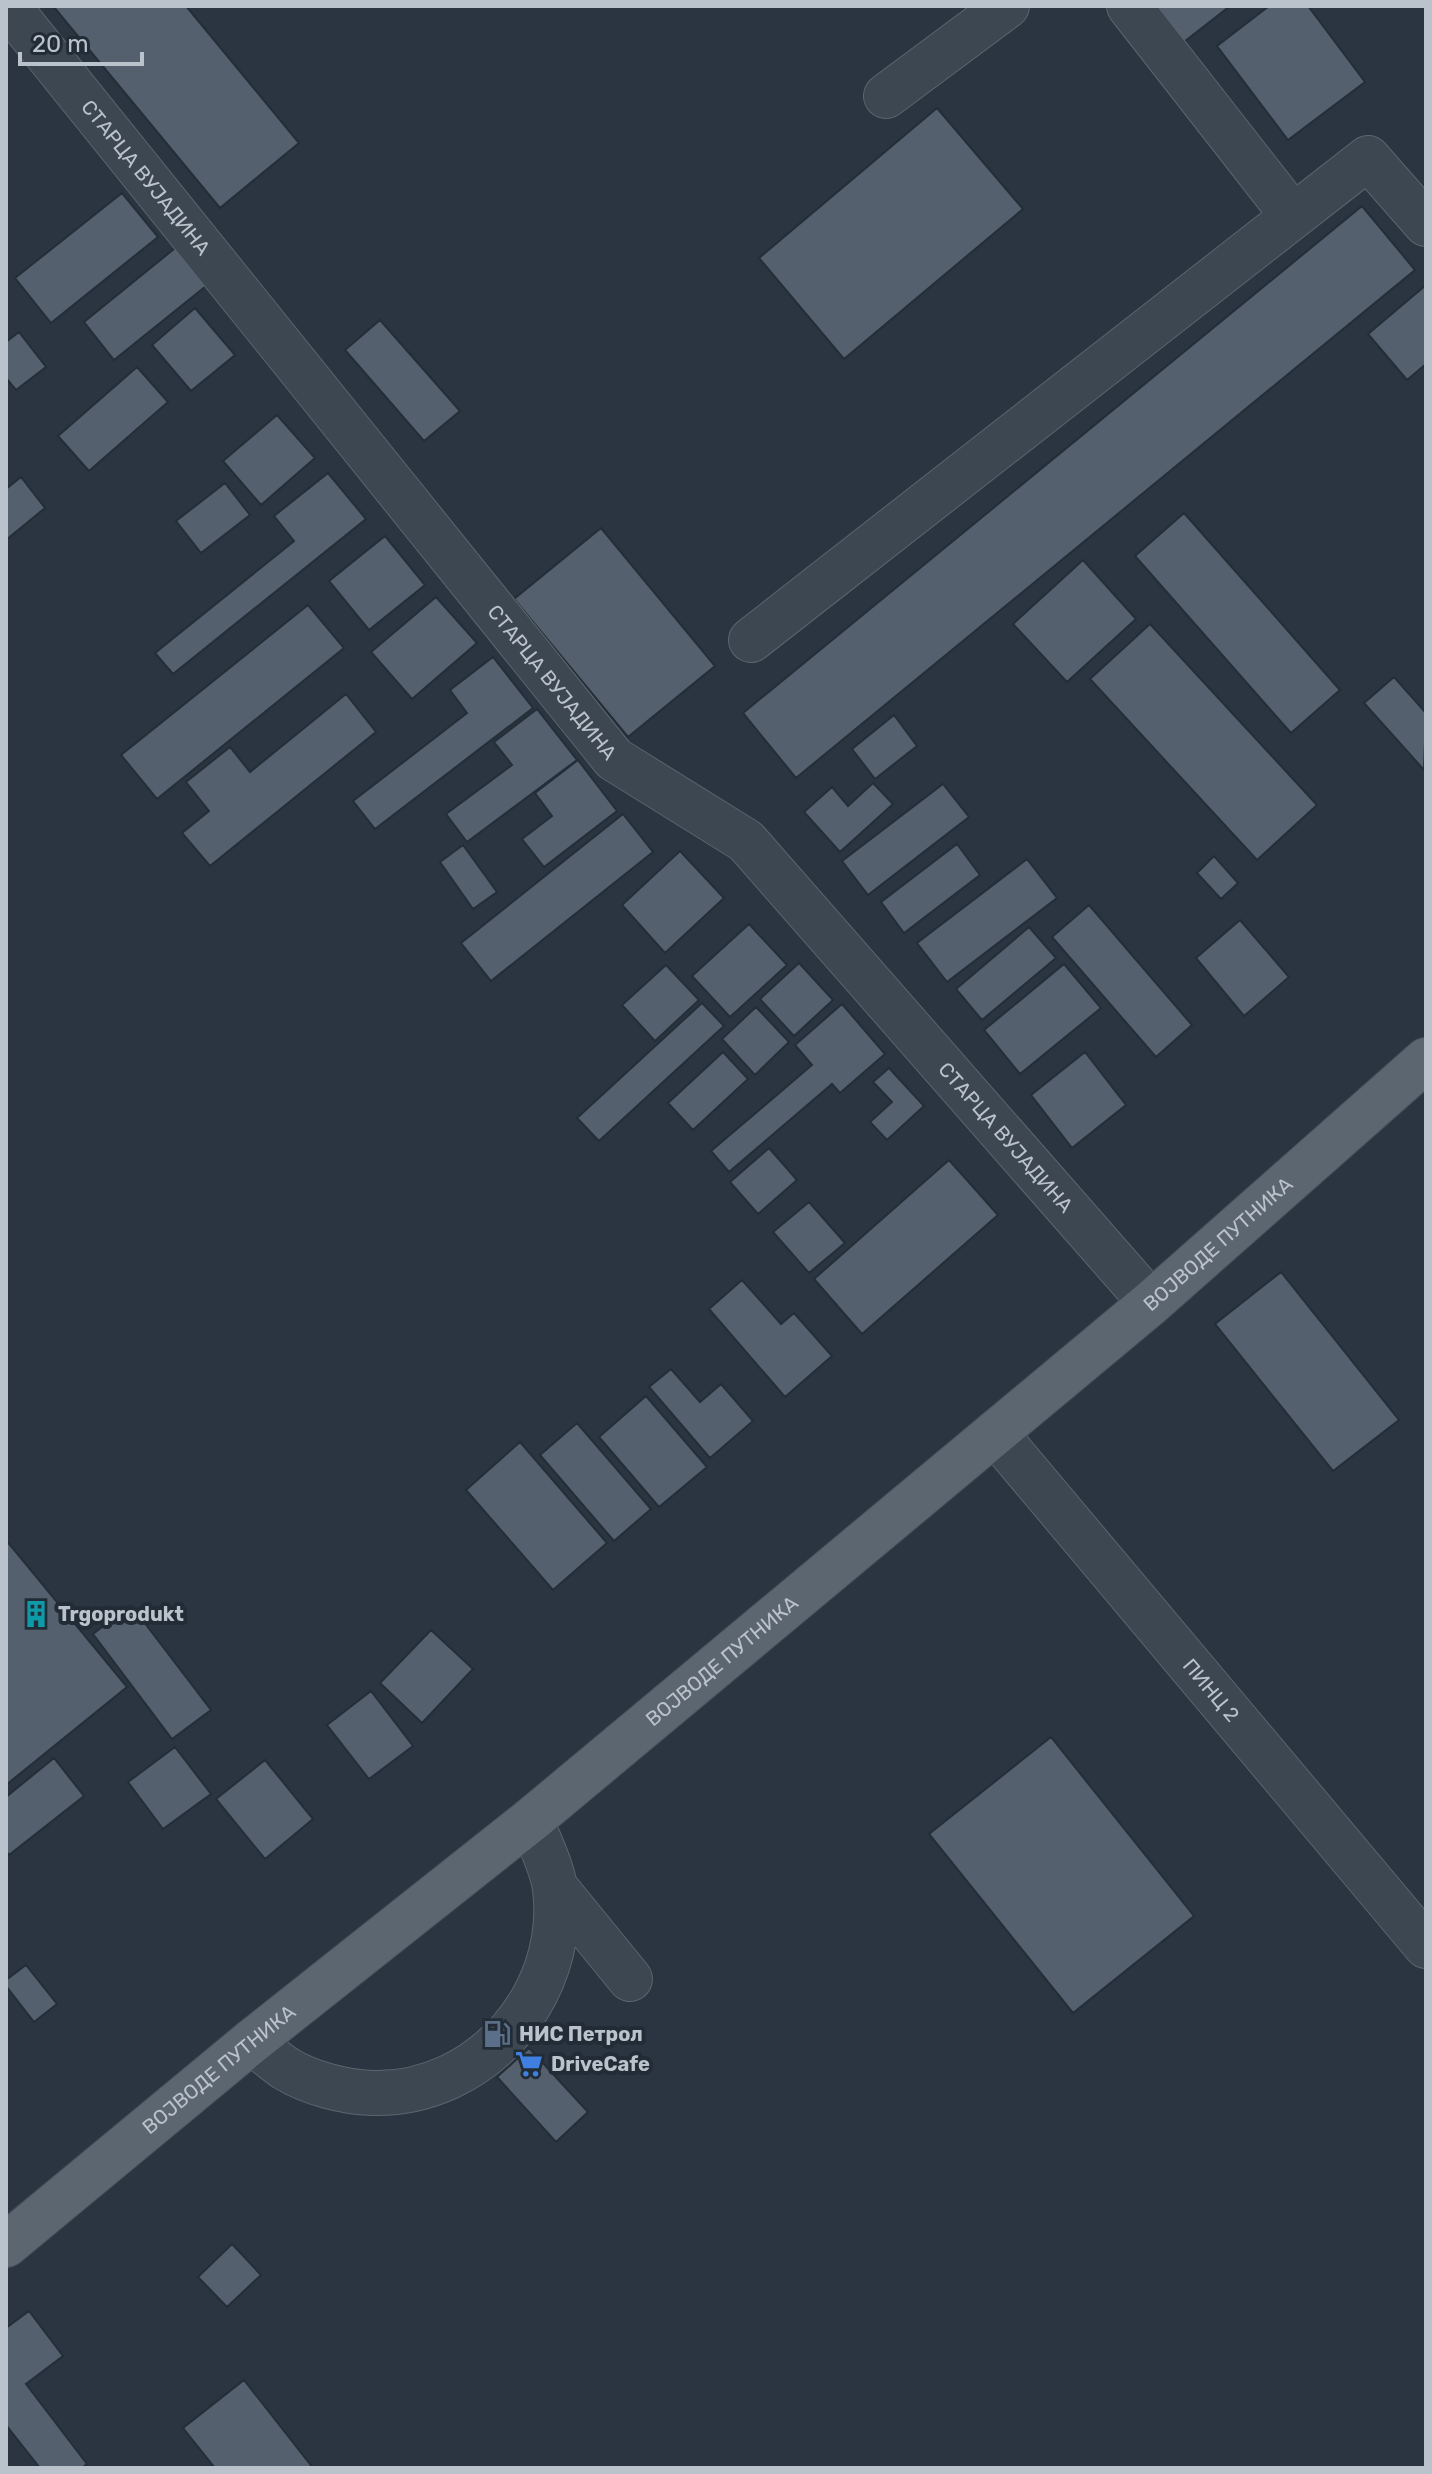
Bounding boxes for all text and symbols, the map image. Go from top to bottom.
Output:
scale bar [20,16,142,66]
text: 20 m [32,30,89,58]
street label: СТАРЦА ВУЈАДИНА [76,95,216,260]
street label: СТАРЦА ВУЈАДИНА [483,600,622,765]
street label: СТАРЦА ВУЈАДИНА [933,1057,1078,1217]
street label: ВОЈВОДЕ ПУТНИКА [1138,1172,1297,1316]
street label: ВОЈВОДЕ ПУТНИКА [641,1591,803,1731]
building icon: Trgoprodukt [21,1599,51,1629]
place label: Trgoprodukt [58,1602,184,1626]
street label: ПИНЦ 2 [1178,1654,1244,1727]
street label: ВОЈВОДЕ ПУТНИКА [137,2000,300,2139]
fuel station icon: НИС Петрол [482,2019,512,2049]
place label: НИС Петрол [519,2022,643,2046]
supermarket icon: DriveCafe [514,2049,544,2079]
place label: DriveCafe [551,2052,650,2076]

